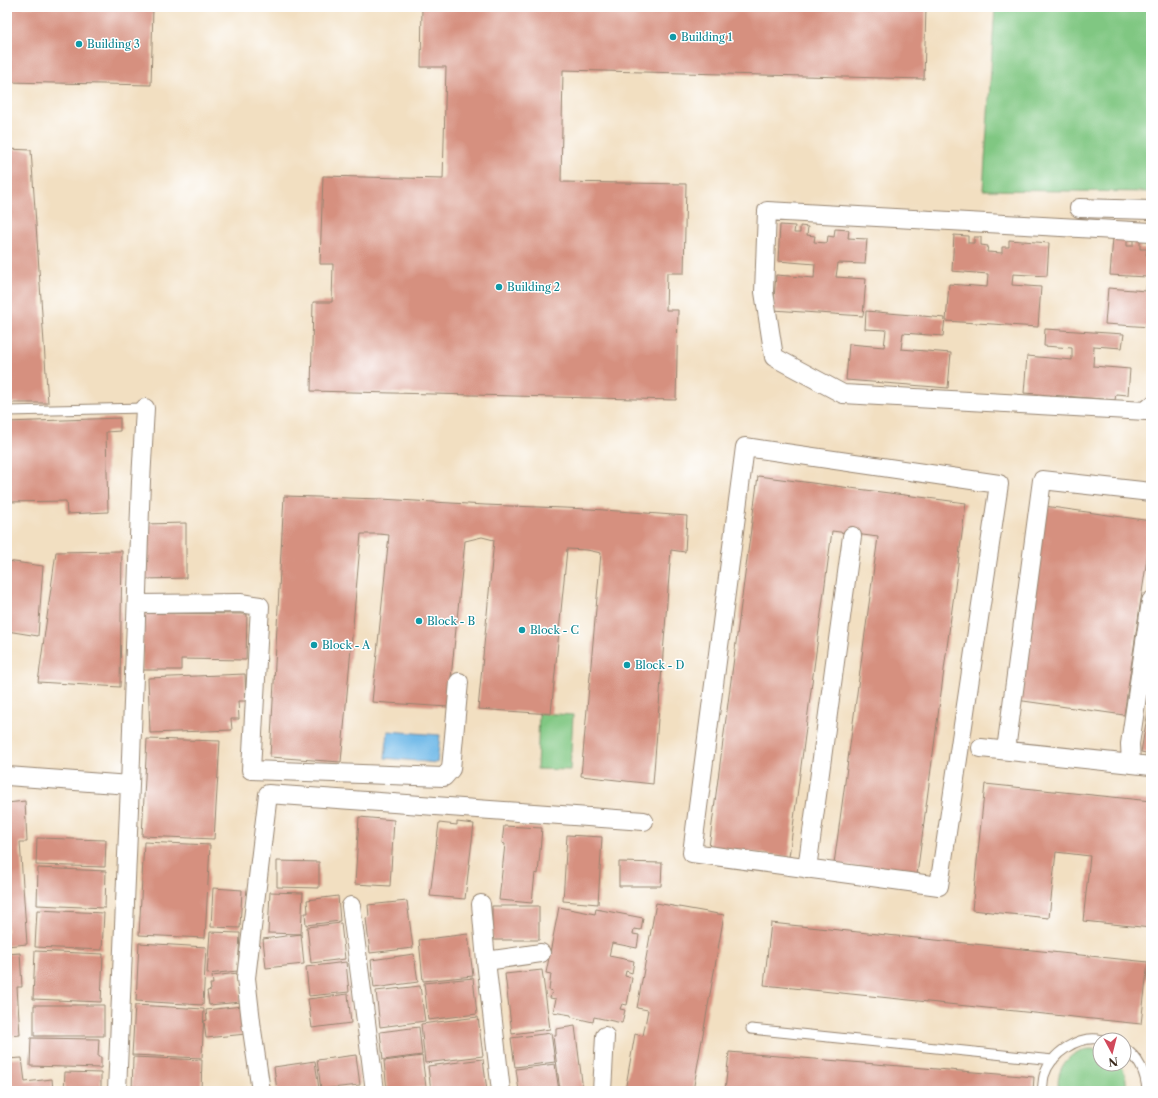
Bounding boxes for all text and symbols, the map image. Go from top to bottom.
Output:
place label: Building 1 [681,30,733,44]
marker: Building 1 [668,32,678,42]
place label: Building 3 [87,37,140,51]
marker: Building 3 [74,39,84,49]
place label: Building 2 [507,280,560,294]
marker: Building 2 [494,282,504,292]
place label: Block - B [427,614,475,628]
marker: Block - B [414,616,424,626]
place label: Block - C [530,623,579,637]
marker: Block - C [517,625,527,635]
place label: Block - A [322,638,371,652]
marker: Block - A [309,640,319,650]
place label: Block - D [635,658,684,672]
marker: Block - D [622,660,632,670]
north arrow [1092,1032,1132,1072]
text: N [1107,1054,1119,1070]

